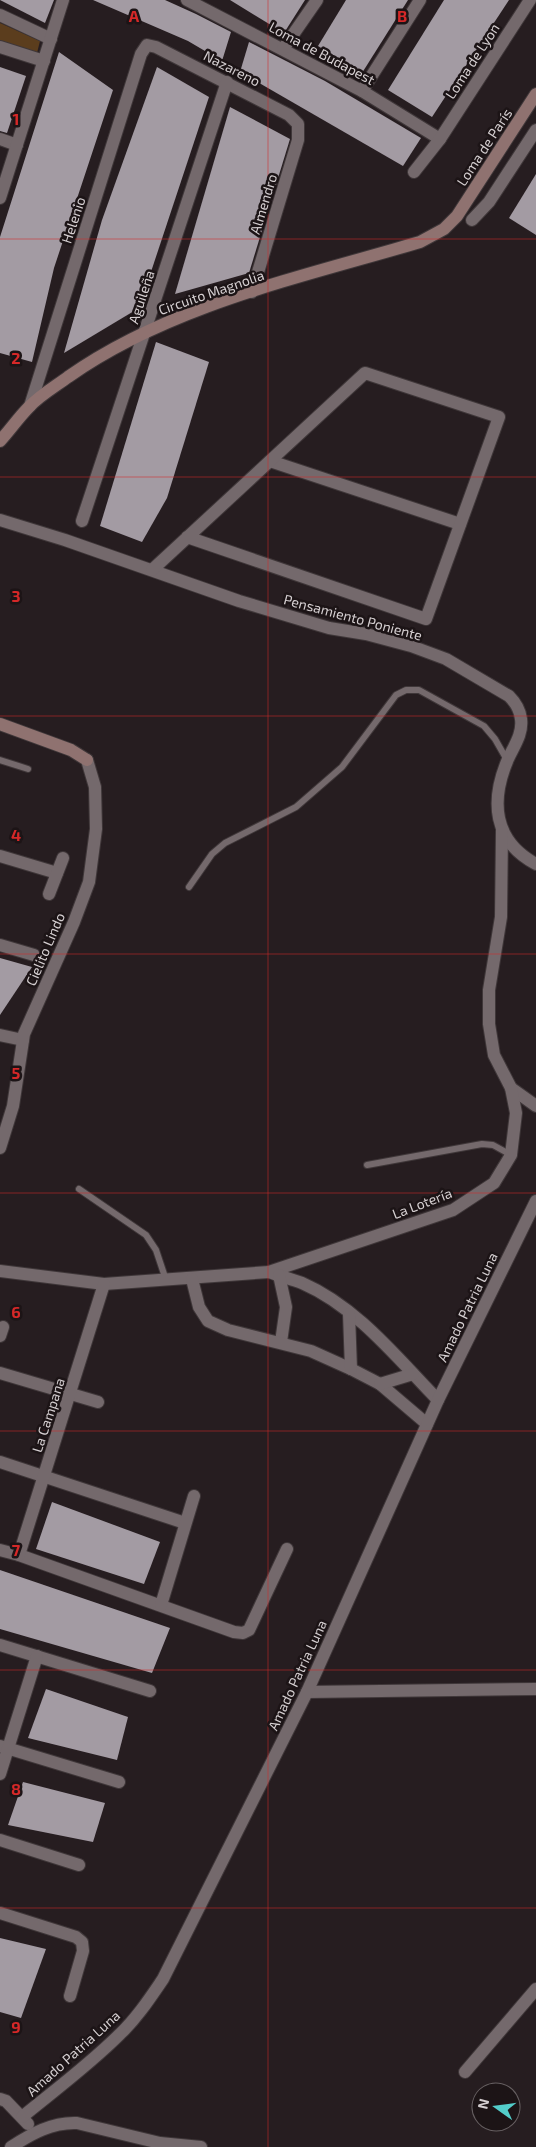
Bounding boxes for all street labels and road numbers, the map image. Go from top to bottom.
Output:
street label: Loma de Budapest [266,18,378,88]
street label: Loma de Lyon [441,20,503,102]
street label: Nazareno [201,46,263,90]
street label: Loma de París [453,105,515,189]
street label: Almendro [246,172,280,236]
street label: Helenio [57,194,89,246]
street label: Circuito Magnolia [156,266,266,318]
street label: Aguileña [124,268,158,326]
street label: Pensamiento Poniente [282,590,424,644]
street label: Cielito Lindo [22,910,68,988]
street label: La Lotería [390,1184,454,1222]
street label: Amado Patria Luna [433,1249,501,1365]
street label: La Campana [28,1375,68,1455]
street label: Amado Patria Luna [264,1617,330,1733]
street label: Amado Patria Luna [23,2007,123,2099]

